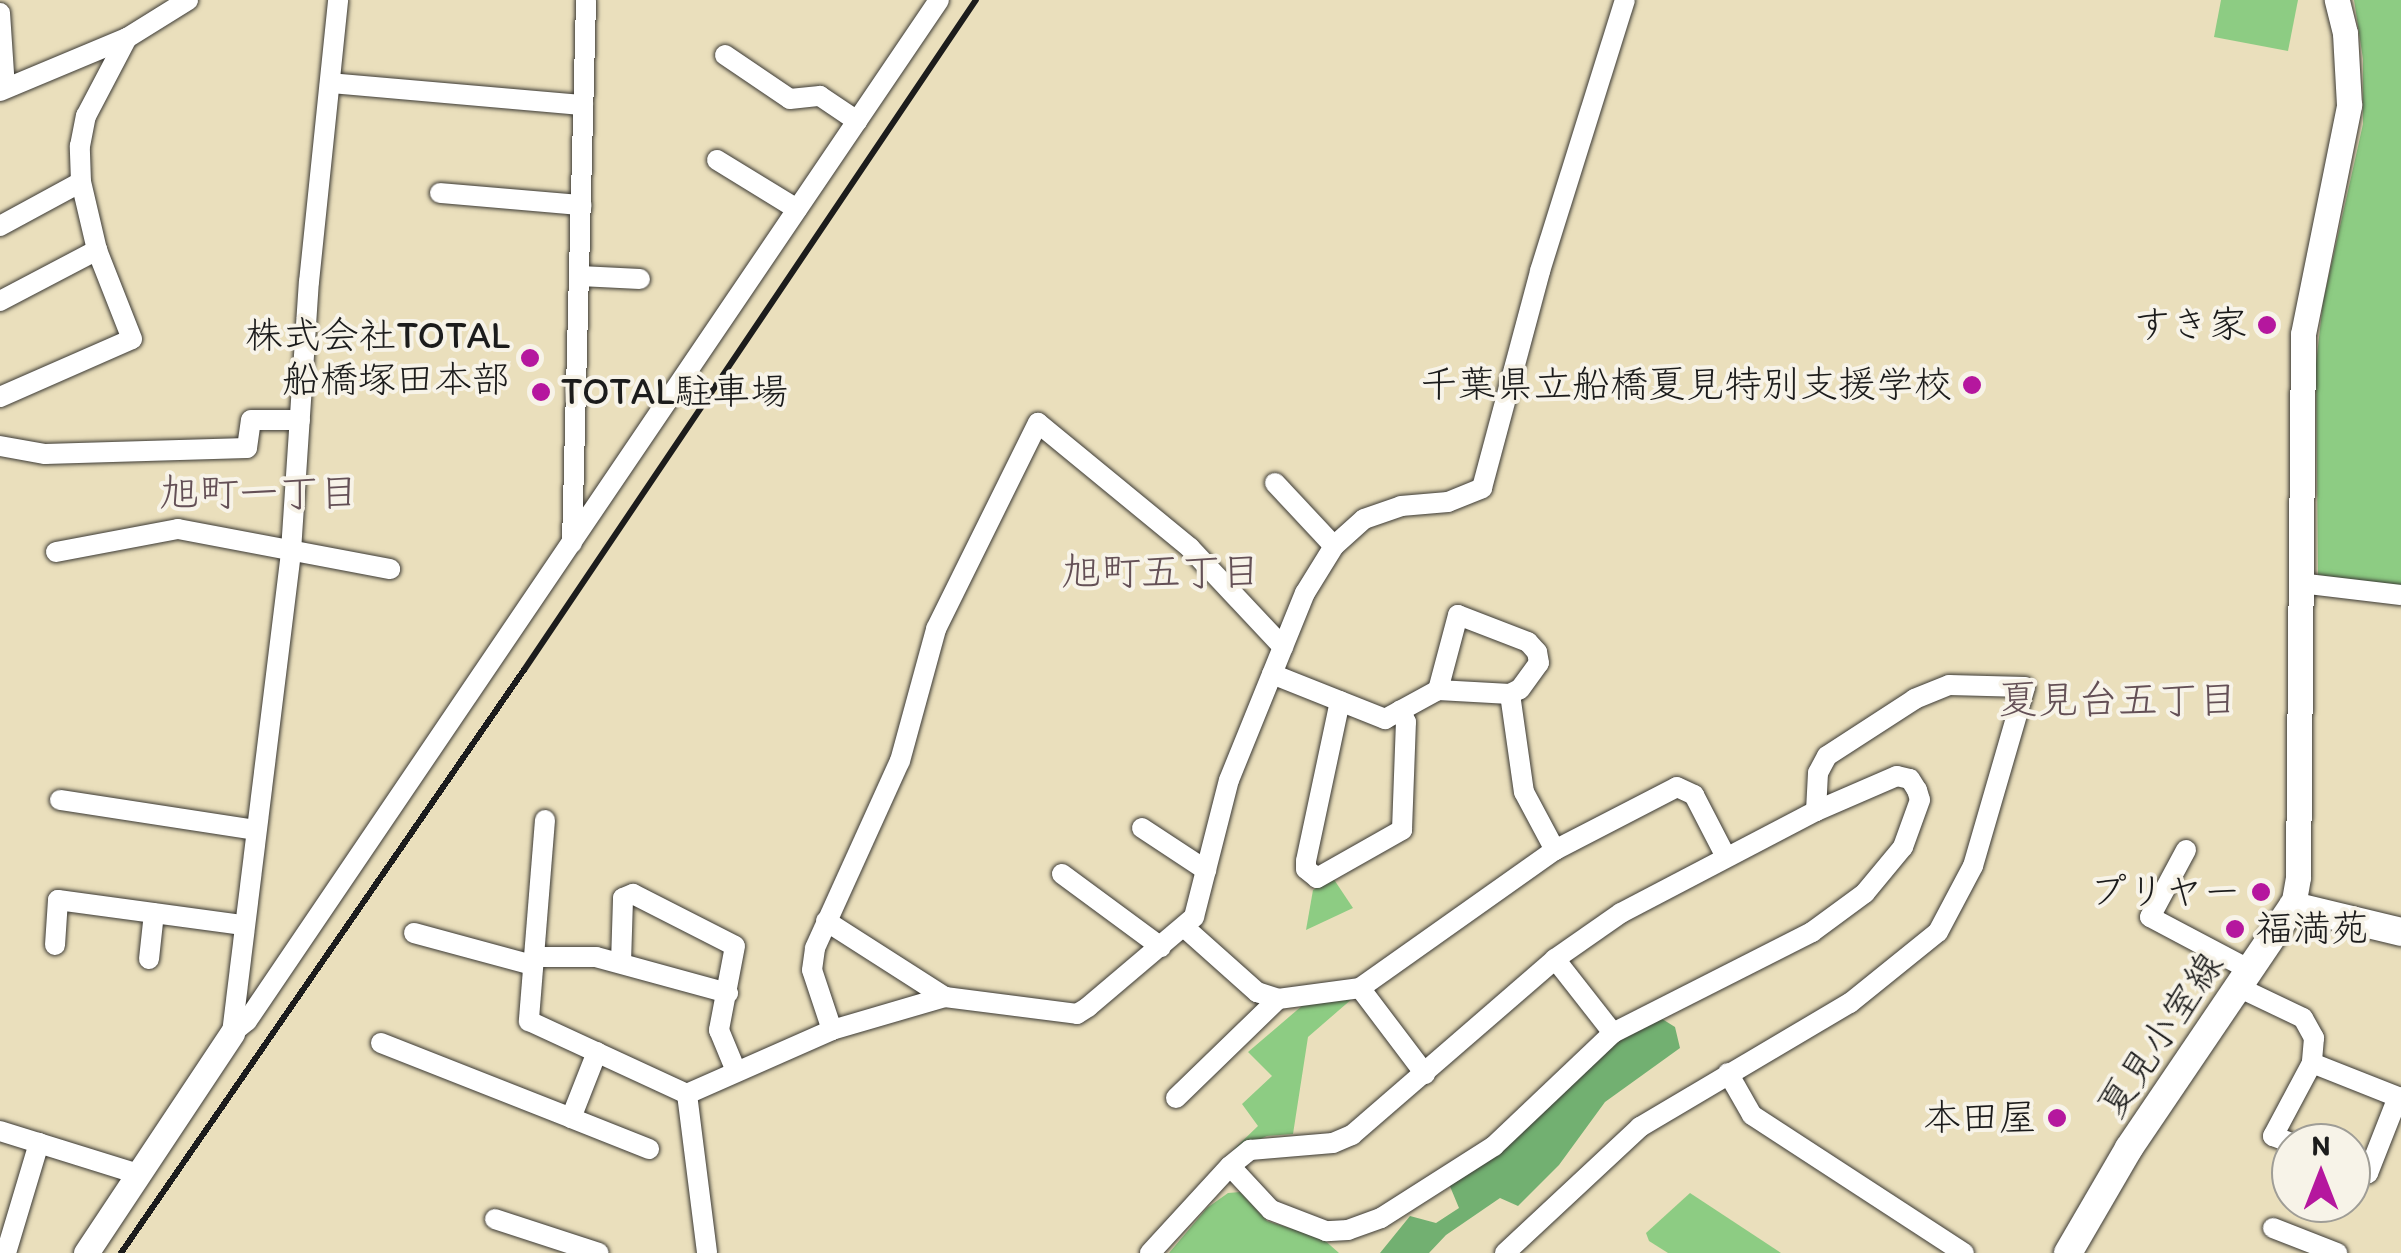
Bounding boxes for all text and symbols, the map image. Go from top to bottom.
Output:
place label: すき家 [2133,302,2247,348]
place label: 株式会社TOTAL 船橋塚田本部 [245,313,510,402]
marker: すき家 [2256,314,2278,336]
marker: 株式会社TOTAL 船橋塚田本部 [519,347,541,369]
place label: 千葉県立船橋夏見特別支援学校 [1420,362,1952,408]
place label: TOTAL駐車場 [561,369,788,415]
marker: 千葉県立船橋夏見特別支援学校 [1961,374,1983,396]
marker: TOTAL駐車場 [530,381,552,403]
district label: 旭町一丁目 [159,468,359,516]
district label: 旭町五丁目 [1061,547,1261,595]
district label: 夏見台五丁目 [1998,675,2238,723]
place label: プリヤー [2089,869,2241,915]
marker: プリヤー [2250,881,2272,903]
place label: 福満苑 [2255,906,2369,952]
marker: 福満苑 [2224,918,2246,940]
street label: 夏見小室線 [2089,943,2233,1127]
place label: 本田屋 [1923,1095,2037,1141]
marker: 本田屋 [2046,1107,2068,1129]
north arrow [2271,1123,2371,1223]
text: N [2312,1128,2330,1162]

